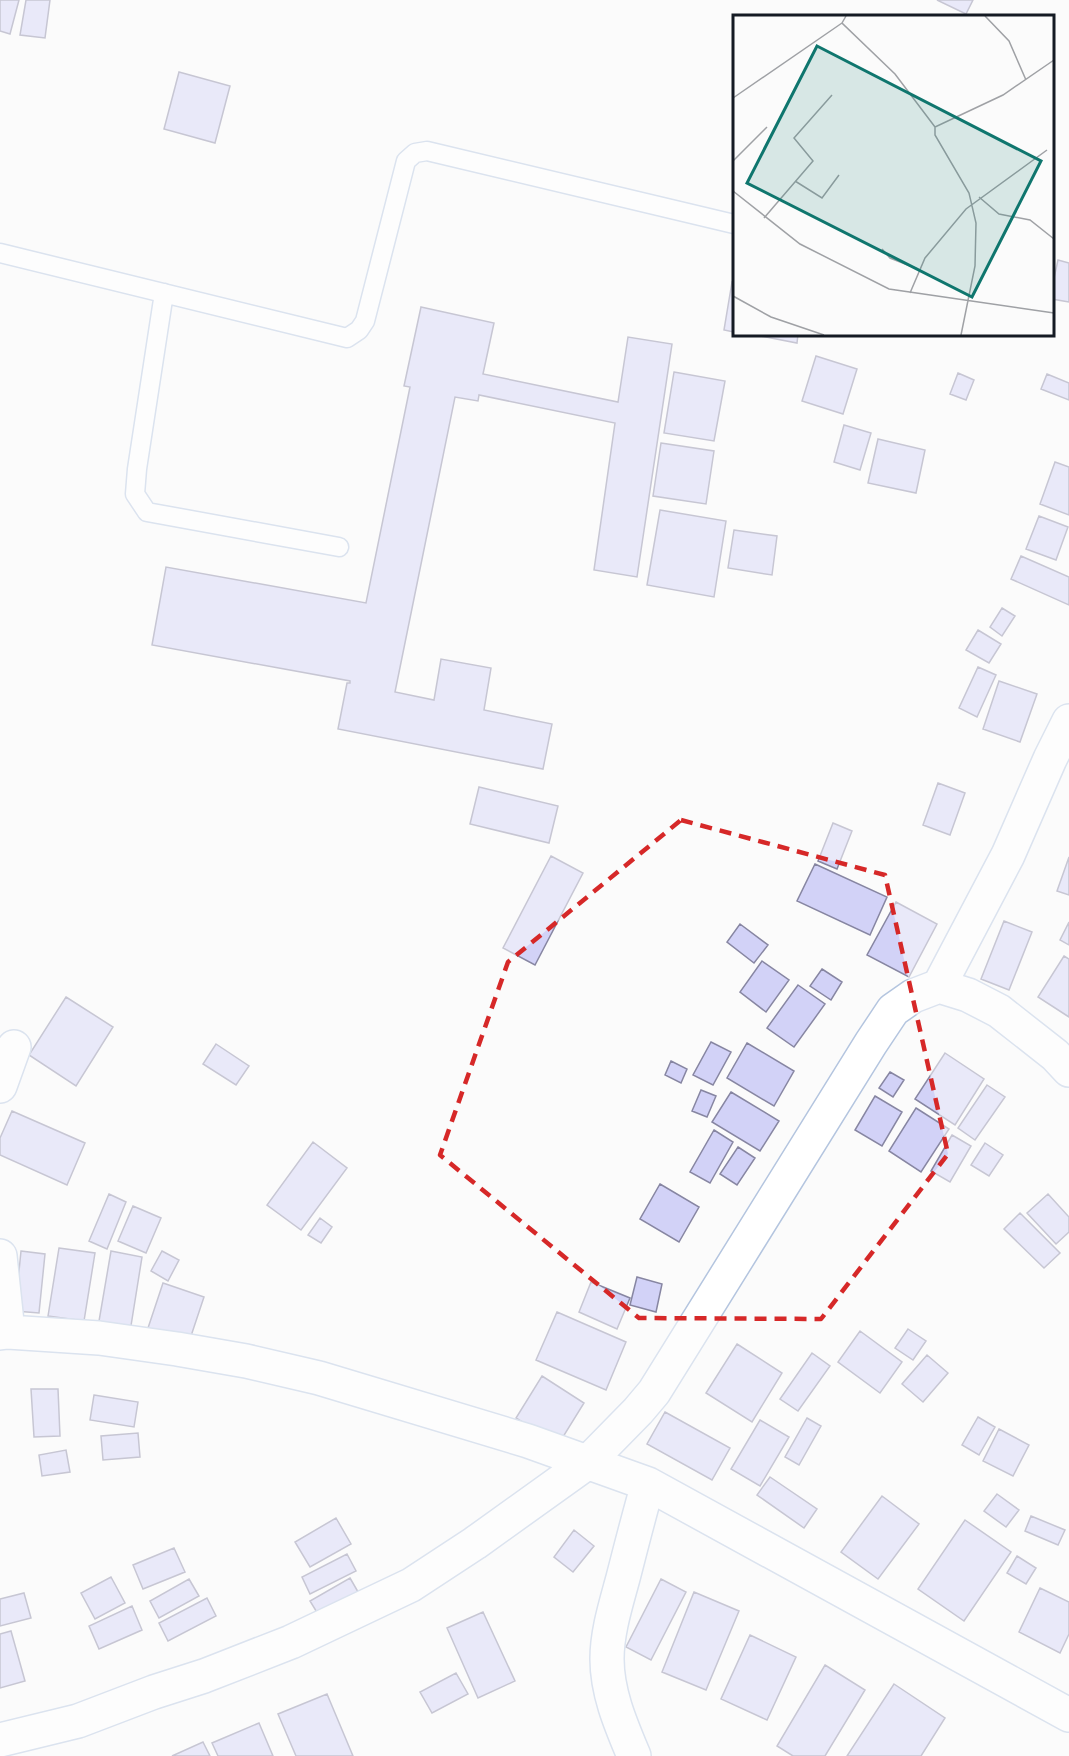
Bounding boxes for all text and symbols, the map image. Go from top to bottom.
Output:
inset map [733,15,1054,336]

